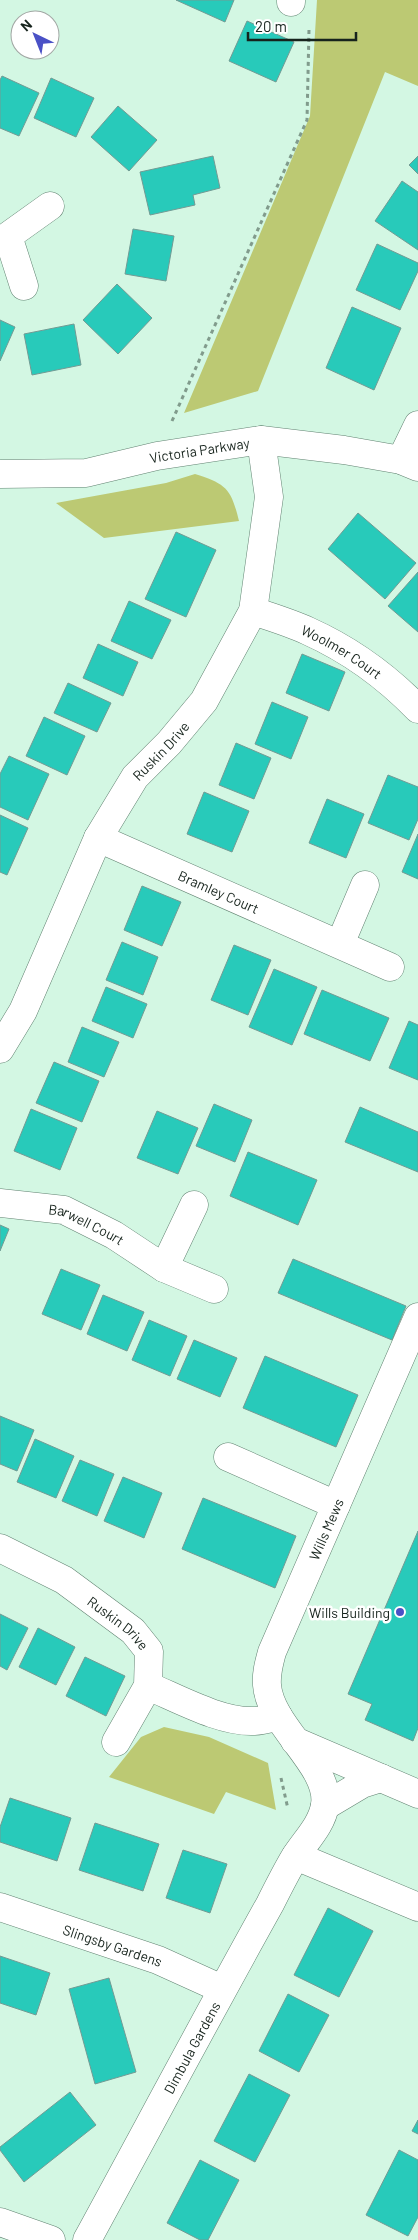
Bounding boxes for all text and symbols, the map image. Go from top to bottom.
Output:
north arrow [10,10,60,60]
scale bar [248,10,356,42]
text: N [17,16,35,35]
text: 20 m [255,17,287,35]
street label: Victoria Parkway [148,433,251,466]
street label: Woolmer Court [299,621,386,682]
street label: Ruskin Drive [128,718,192,784]
street label: Bramley Court [176,866,262,917]
street label: Barwell Court [48,1200,128,1248]
street label: Wills Mews [305,1495,347,1563]
street label: Ruskin Drive [85,1592,153,1653]
place label: Wills Building [309,1604,390,1621]
marker: Wills Building [394,1606,406,1618]
street label: Slingsby Gardens [61,1920,166,1970]
street label: Dimbula Gardens [159,1998,223,2096]

